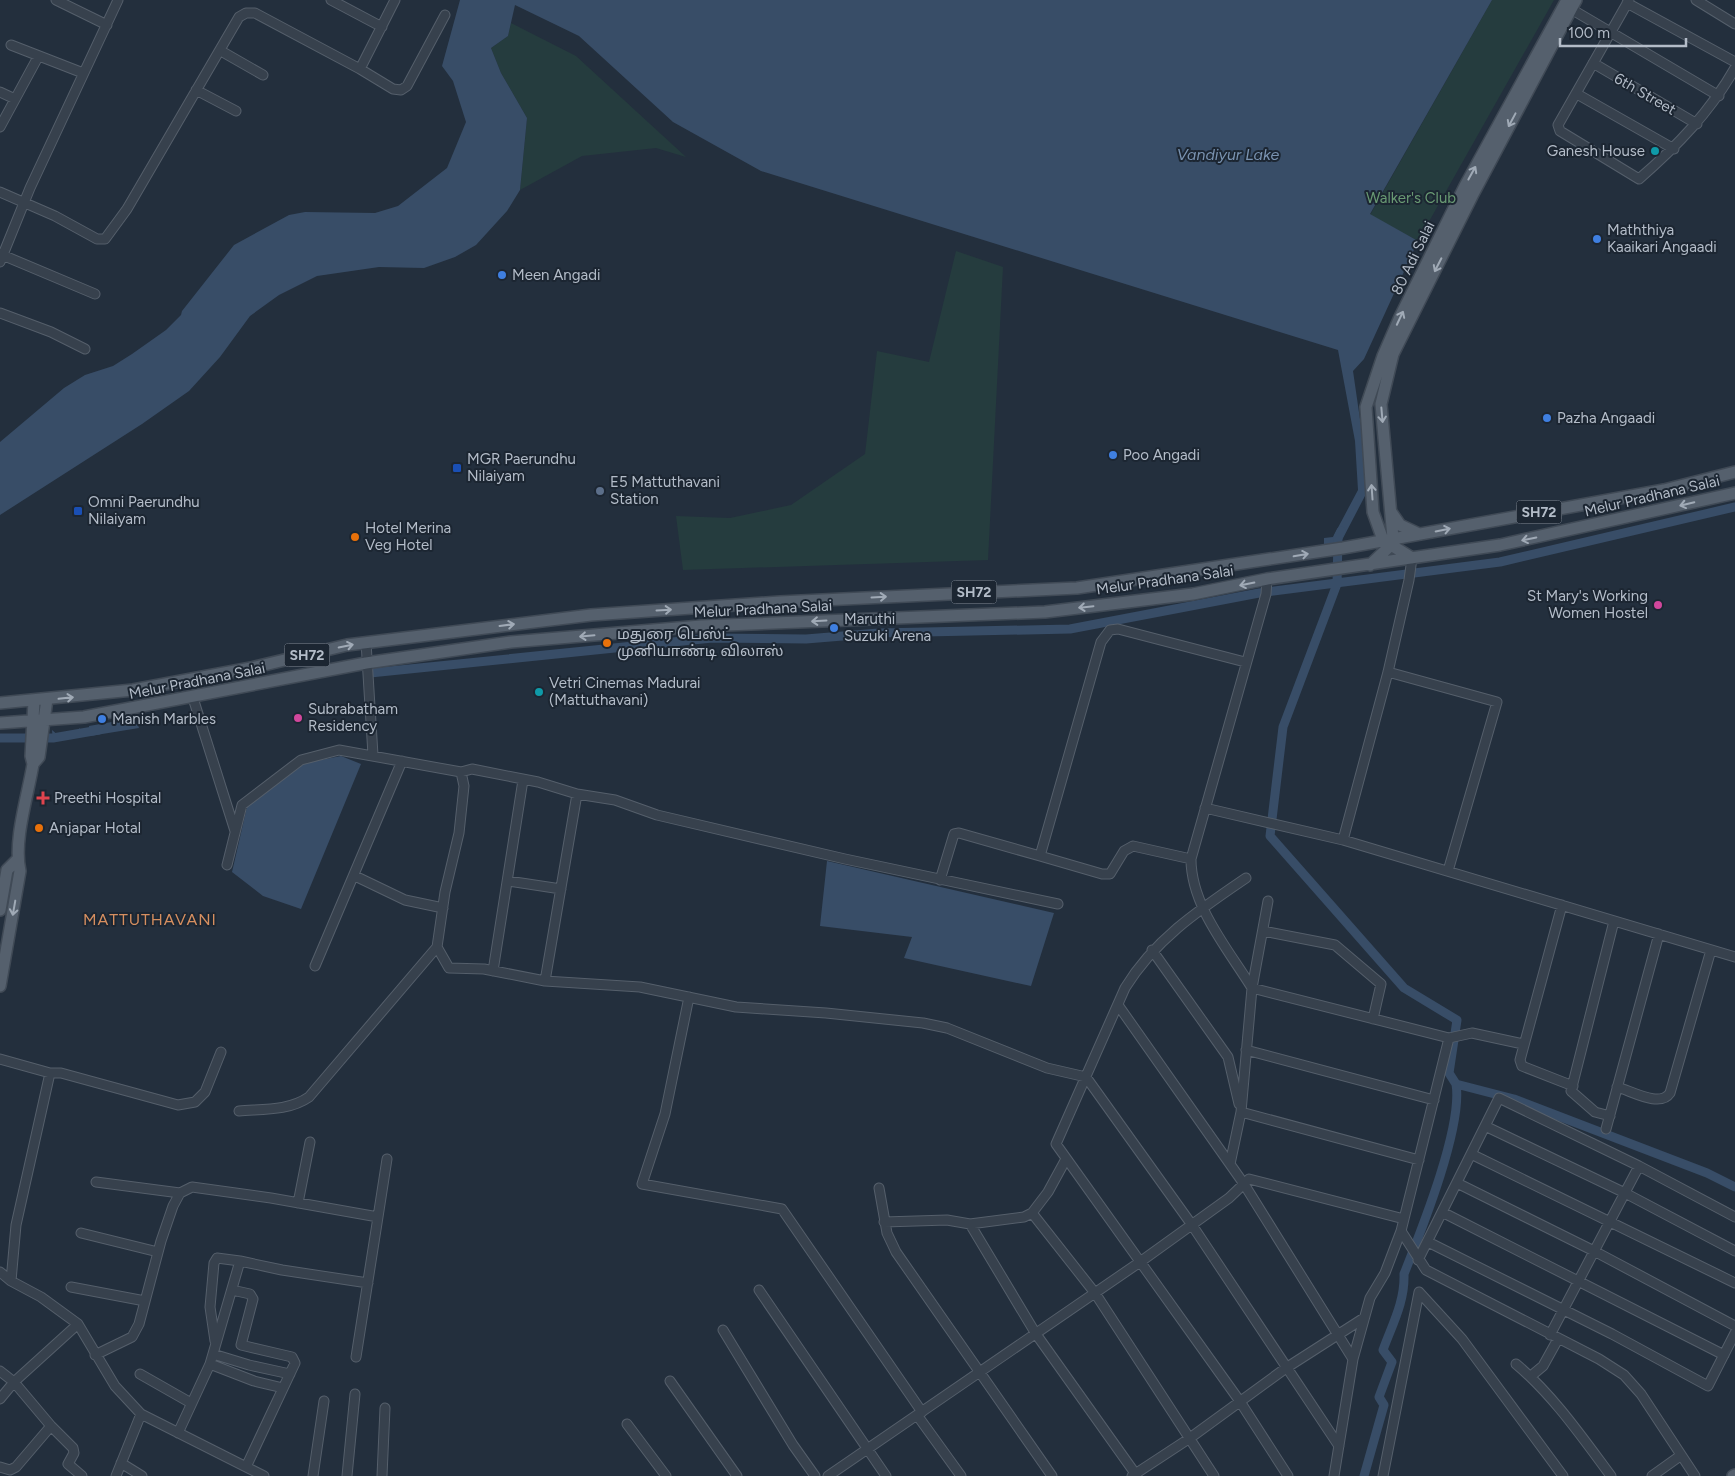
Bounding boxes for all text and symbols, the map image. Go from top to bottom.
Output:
scale bar [1560,15,1686,47]
text: 100 m [1568,24,1610,42]
street label: 6th Street [1611,69,1679,119]
one-way arrow [1507,113,1517,128]
place label: Ganesh House [1547,142,1645,160]
water label: Vandiyur Lake [1177,145,1280,164]
marker: Ganesh House [1649,145,1661,157]
one-way arrow [1468,166,1478,180]
park label: Walker's Club [1366,189,1456,207]
street label: 80 Adi Salai [1387,218,1439,298]
place label: Maththiya Kaaikari Angaadi [1607,221,1717,256]
marker: Maththiya Kaaikari Angaadi [1591,233,1603,245]
one-way arrow [1432,257,1442,272]
place label: Meen Angadi [512,266,600,284]
marker: Meen Angadi [496,269,508,281]
one-way arrow [1396,311,1405,326]
one-way arrow [1377,407,1386,423]
place label: Pazha Angaadi [1557,409,1655,427]
marker: Pazha Angaadi [1541,412,1553,424]
place label: Poo Angadi [1123,446,1200,464]
marker: Poo Angadi [1107,449,1119,461]
place label: MGR Paerundhu Nilaiyam [467,450,576,485]
marker: MGR Paerundhu Nilaiyam [451,462,463,474]
street label: Melur Pradhana Salai [1583,472,1721,520]
place label: E5 Mattuthavani Station [610,473,720,508]
one-way arrow [1367,484,1377,500]
marker: E5 Mattuthavani Station [594,485,606,497]
place label: Omni Paerundhu Nilaiyam [88,493,200,528]
one-way arrow [1680,499,1696,509]
road number: SH72 [1516,501,1562,524]
marker: Omni Paerundhu Nilaiyam [72,505,84,517]
place label: Hotel Merina Veg Hotel [365,519,451,554]
one-way arrow [1434,524,1450,534]
marker: Hotel Merina Veg Hotel [349,531,361,543]
one-way arrow [1521,534,1537,544]
one-way arrow [1293,549,1309,559]
street label: Melur Pradhana Salai [1095,561,1235,599]
one-way arrow [1239,579,1255,589]
road number: SH72 [952,580,996,604]
place label: St Mary's Working Women Hostel [1527,587,1648,622]
one-way arrow [870,593,886,602]
street label: Melur Pradhana Salai [693,596,833,622]
marker: St Mary's Working Women Hostel [1652,599,1664,611]
one-way arrow [1078,602,1094,612]
one-way arrow [656,605,672,614]
place label: Maruthi Suzuki Arena [844,610,931,645]
one-way arrow [811,617,827,626]
one-way arrow [499,620,515,630]
marker: Maruthi Suzuki Arena [828,622,840,634]
place label: மதுரை பெஸ்ட் முனியாண்டி விலாஸ் [617,625,784,661]
one-way arrow [579,632,595,641]
marker: மதுரை பெஸ்ட் முனியாண்டி விலாஸ் [601,637,613,649]
one-way arrow [338,641,354,650]
road number: SH72 [284,644,330,666]
street label: Melur Pradhana Salai [127,659,267,703]
place label: Vetri Cinemas Madurai (Mattuthavani) [549,674,701,709]
marker: Vetri Cinemas Madurai (Mattuthavani) [533,686,545,698]
one-way arrow [58,693,74,703]
place label: Subrabatham Residency [308,700,398,735]
place label: Manish Marbles [112,710,216,728]
marker: Subrabatham Residency [292,712,304,724]
marker: Manish Marbles [96,713,108,725]
place label: Preethi Hospital [54,789,161,807]
marker: Preethi Hospital [36,791,50,805]
place label: Anjapar Hotal [49,819,141,837]
marker: Anjapar Hotal [33,822,45,834]
one-way arrow [8,899,18,915]
district label: MATTUTHAVANI [83,910,217,929]

